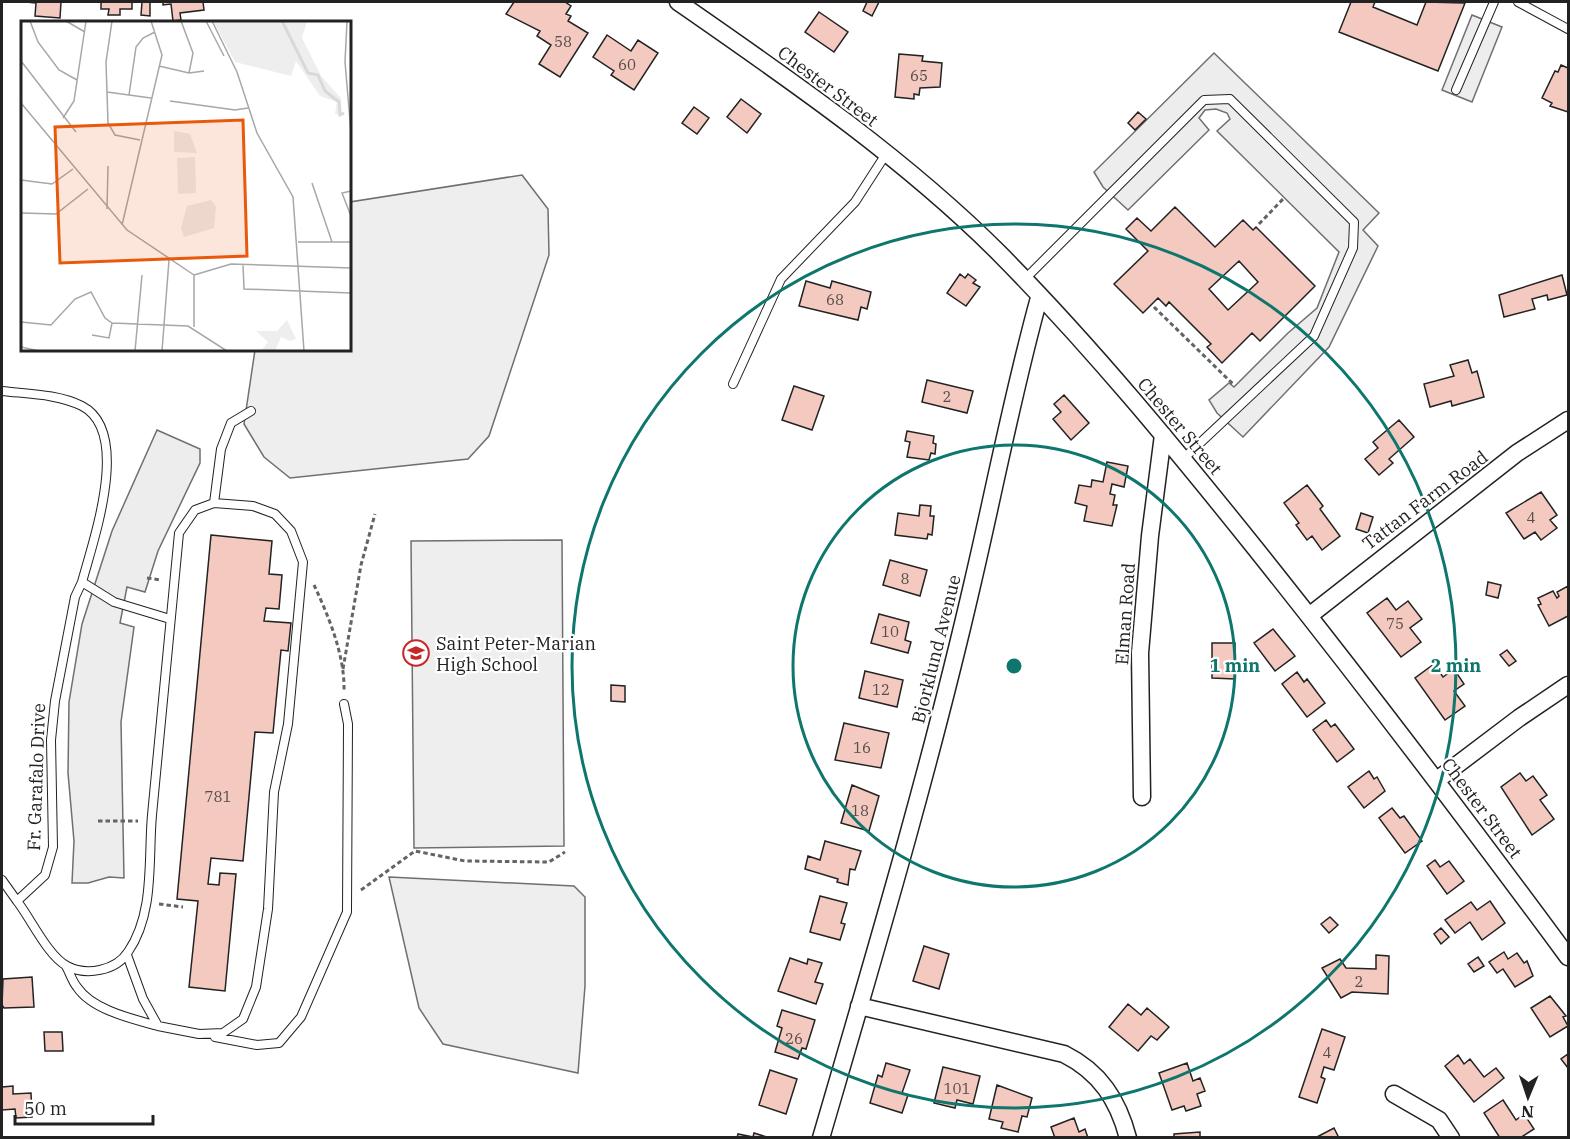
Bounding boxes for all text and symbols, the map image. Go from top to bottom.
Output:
inset map [21,21,351,351]
house number: 58 [554,32,572,51]
street label: Chester Street [773,41,883,131]
house number: 60 [618,55,636,74]
house number: 65 [910,66,928,85]
house number: 68 [826,290,844,309]
street label: Chester Street [1133,373,1227,479]
house number: 2 [942,387,952,406]
street label: Tattan Farm Road [1358,445,1492,555]
house number: 4 [1526,508,1536,527]
street label: Elman Road [1110,562,1140,666]
house number: 8 [900,569,910,588]
street label: Bjorklund Avenue [906,572,966,726]
house number: 75 [1386,614,1404,633]
house number: 10 [881,622,899,641]
place label: Saint Peter-Marian High School [436,632,596,676]
school or university icon: Saint Peter-Marian High School [401,638,431,668]
text: 1 min [1210,654,1260,677]
text: 2 min [1431,654,1481,677]
centre of rings [1004,656,1024,676]
house number: 12 [872,680,890,699]
street label: Fr. Garafalo Drive [22,703,50,851]
house number: 16 [853,738,871,757]
street label: Chester Street [1437,753,1527,863]
house number: 781 [204,787,232,806]
house number: 18 [851,801,869,820]
house number: 2 [1354,972,1364,991]
house number: 26 [785,1029,803,1048]
house number: 4 [1322,1043,1332,1062]
north arrow [1498,1067,1558,1127]
house number: 101 [943,1079,971,1098]
scale bar [15,1088,153,1126]
text: 50 m [24,1097,67,1120]
text: N [1521,1102,1534,1122]

